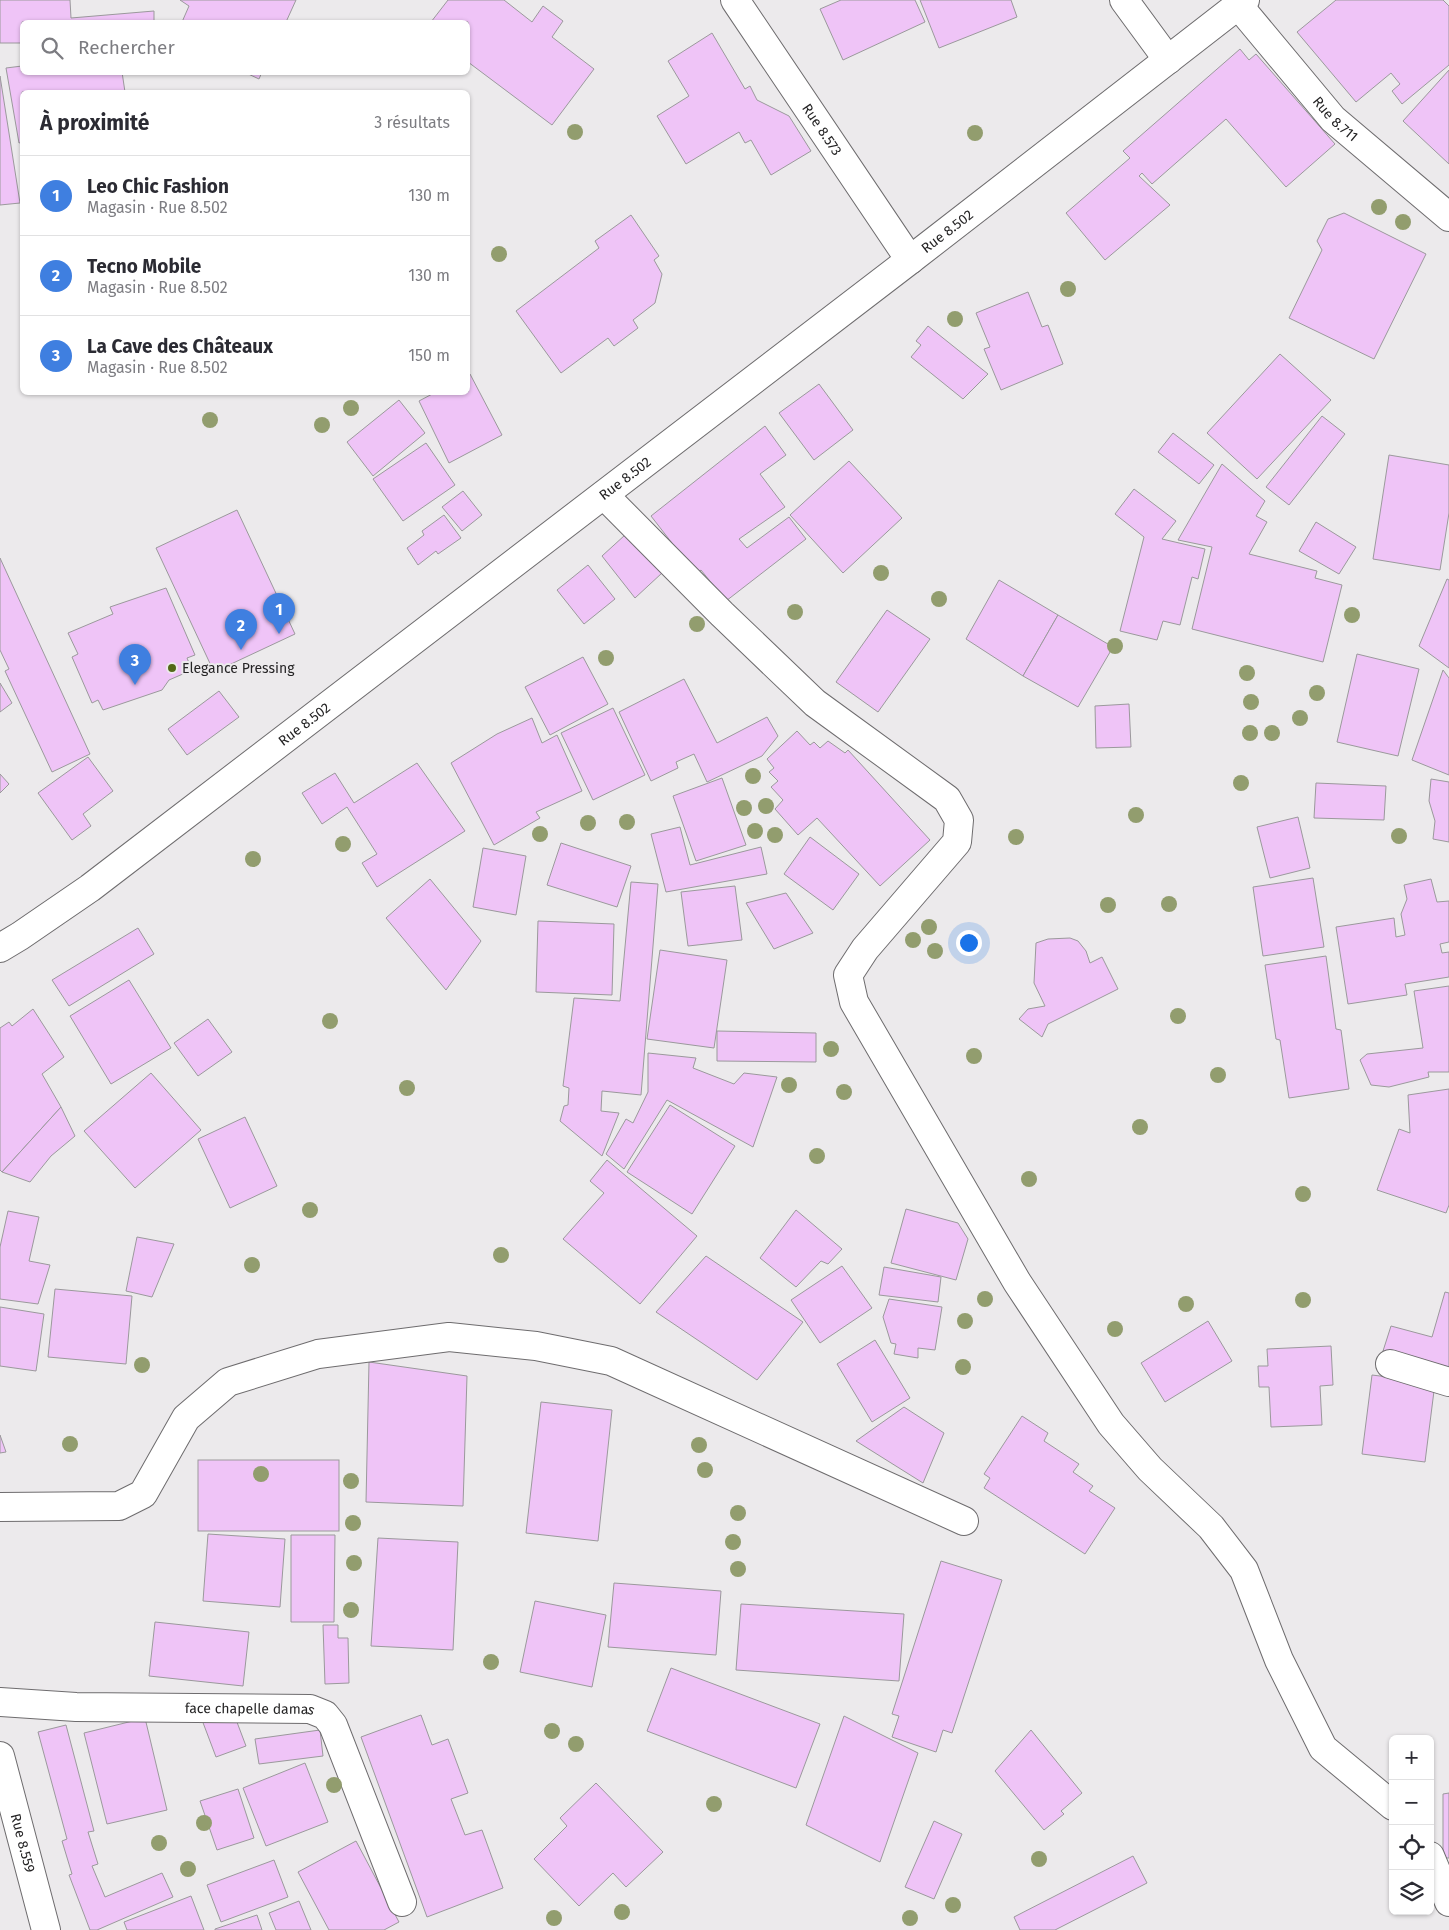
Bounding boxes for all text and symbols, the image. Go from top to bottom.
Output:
search box [20,20,470,75]
icon: search [38,34,66,62]
text: Rechercher [78,36,175,59]
street label: Rue 8.711 [1309,93,1361,145]
street label: Rue 8.573 [799,100,846,159]
text: À proximité [40,110,149,136]
text: 3 résultats [374,113,450,132]
text: Leo Chic Fashion [87,175,229,198]
text: 1 [52,186,60,205]
text: 130 m [408,186,450,205]
text: Magasin · Rue 8.502 [87,198,228,217]
street label: Rue 8.502 [918,206,976,257]
text: Tecno Mobile [87,255,201,278]
text: 2 [52,266,60,285]
text: 130 m [408,266,450,285]
text: Magasin · Rue 8.502 [87,278,228,297]
text: La Cave des Châteaux [87,335,273,358]
text: 3 [52,346,60,365]
text: 150 m [408,346,450,365]
text: Magasin · Rue 8.502 [87,358,228,377]
street label: Rue 8.502 [596,453,654,504]
pin: 1 [263,593,295,634]
pin: 2 [225,609,257,650]
pin: 3 [119,644,151,685]
place label: Elegance Pressing [182,660,295,677]
marker: Elegance Pressing [166,662,178,674]
street label: Rue 8.502 [275,699,334,749]
your location [956,930,982,956]
street label: face chapelle damas [185,1699,318,1719]
map controls [1389,1735,1434,1915]
button: + [1389,1735,1434,1780]
button: − [1389,1780,1434,1825]
street label: Rue 8.559 [7,1812,39,1874]
button: locate [1389,1825,1434,1870]
button: layers [1389,1870,1434,1915]

